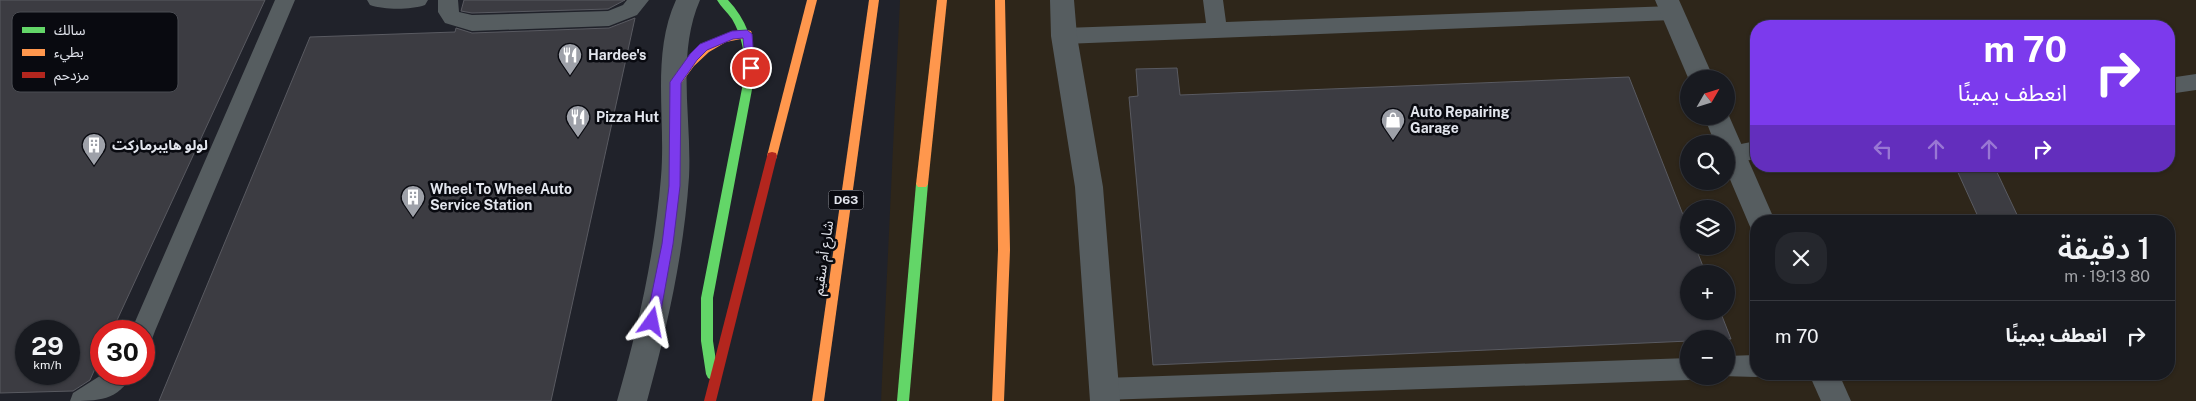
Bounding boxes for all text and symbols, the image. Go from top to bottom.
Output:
legend [12,12,178,92]
text: سالك [54,22,86,38]
text: 70 m [1984,29,2067,70]
icon: right [2085,40,2150,105]
restaurant icon: Hardee's [557,42,583,76]
text: بطيء [54,44,84,63]
place label: Hardee's [588,47,646,63]
pin [730,47,772,89]
icon: arrive [737,54,765,82]
text: مزدحم [54,67,89,86]
north arrow [1680,70,1735,125]
map controls [1680,70,1735,385]
text: انعطف يمينًا [1958,80,2067,106]
restaurant icon: Pizza Hut [565,104,591,138]
place label: Auto Repairing Garage [1410,104,1510,136]
shop icon: Auto Repairing Garage [1380,107,1406,141]
place label: Pizza Hut [596,109,659,125]
building icon: لولو هايبرماركت [81,132,107,166]
button: search [1680,135,1735,190]
icon: left [1869,135,1897,163]
icon: ahead [1922,135,1950,163]
icon: ahead [1975,135,2003,163]
icon: right [2028,135,2056,163]
place label: لولو هايبرماركت [112,137,208,154]
place label: Wheel To Wheel Auto Service Station [430,181,572,213]
building icon: Wheel To Wheel Auto Service Station [400,184,426,218]
road number: D63 [828,190,864,210]
button: layers [1680,200,1735,255]
street label: شارع أم سقيم [809,220,839,297]
text: 1 دقيقة [2058,230,2150,266]
button: close [1775,232,1827,284]
button: + [1680,265,1735,320]
text: 80 m · 19:13 [2064,267,2150,286]
position arrow [625,295,677,347]
speed limit sign: 30 [90,320,155,385]
icon: right [2122,322,2150,350]
text: انعطف يمينًا [2006,324,2107,346]
text: 70 m [1775,325,1819,347]
button: − [1680,330,1735,385]
text: 29 [31,331,64,361]
text: km/h [33,358,62,372]

